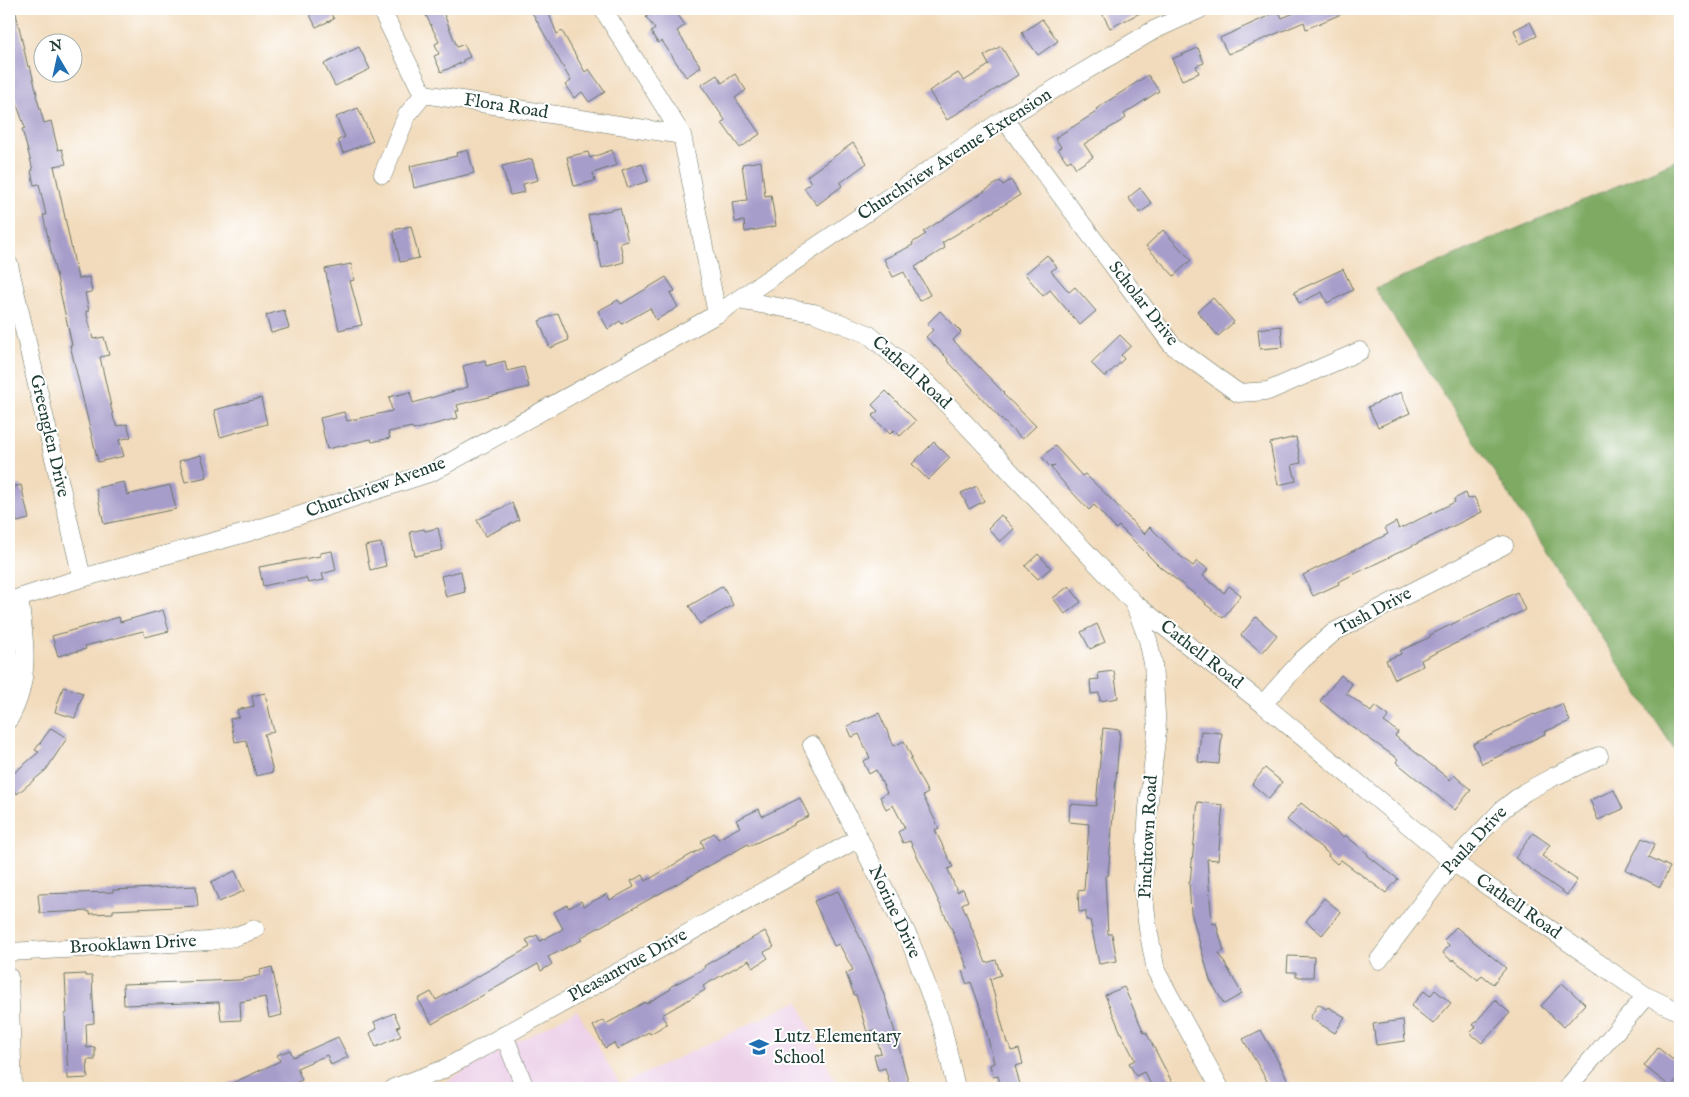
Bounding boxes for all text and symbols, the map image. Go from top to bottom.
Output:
north arrow [32,32,82,82]
text: N [48,36,64,56]
street label: Churchview Avenue Extension [854,83,1057,226]
street label: Flora Road [462,89,550,125]
street label: Scholar Drive [1103,257,1183,351]
street label: Cathell Road [866,331,956,415]
street label: Greenglen Drive [24,372,74,500]
street label: Churchview Avenue [303,452,449,524]
street label: Tush Drive [1332,582,1416,642]
street label: Cathell Road [1155,615,1247,695]
street label: Pinchtown Road [1134,774,1164,899]
street label: Paula Drive [1437,802,1513,880]
street label: Norine Drive [862,862,926,962]
street label: Cathell Road [1471,869,1566,945]
street label: Pleasantvue Drive [564,924,692,1008]
street label: Brooklawn Drive [69,930,197,960]
place label: Lutz Elementary School [774,1026,901,1070]
school or university icon: Lutz Elementary School [748,1036,770,1058]

